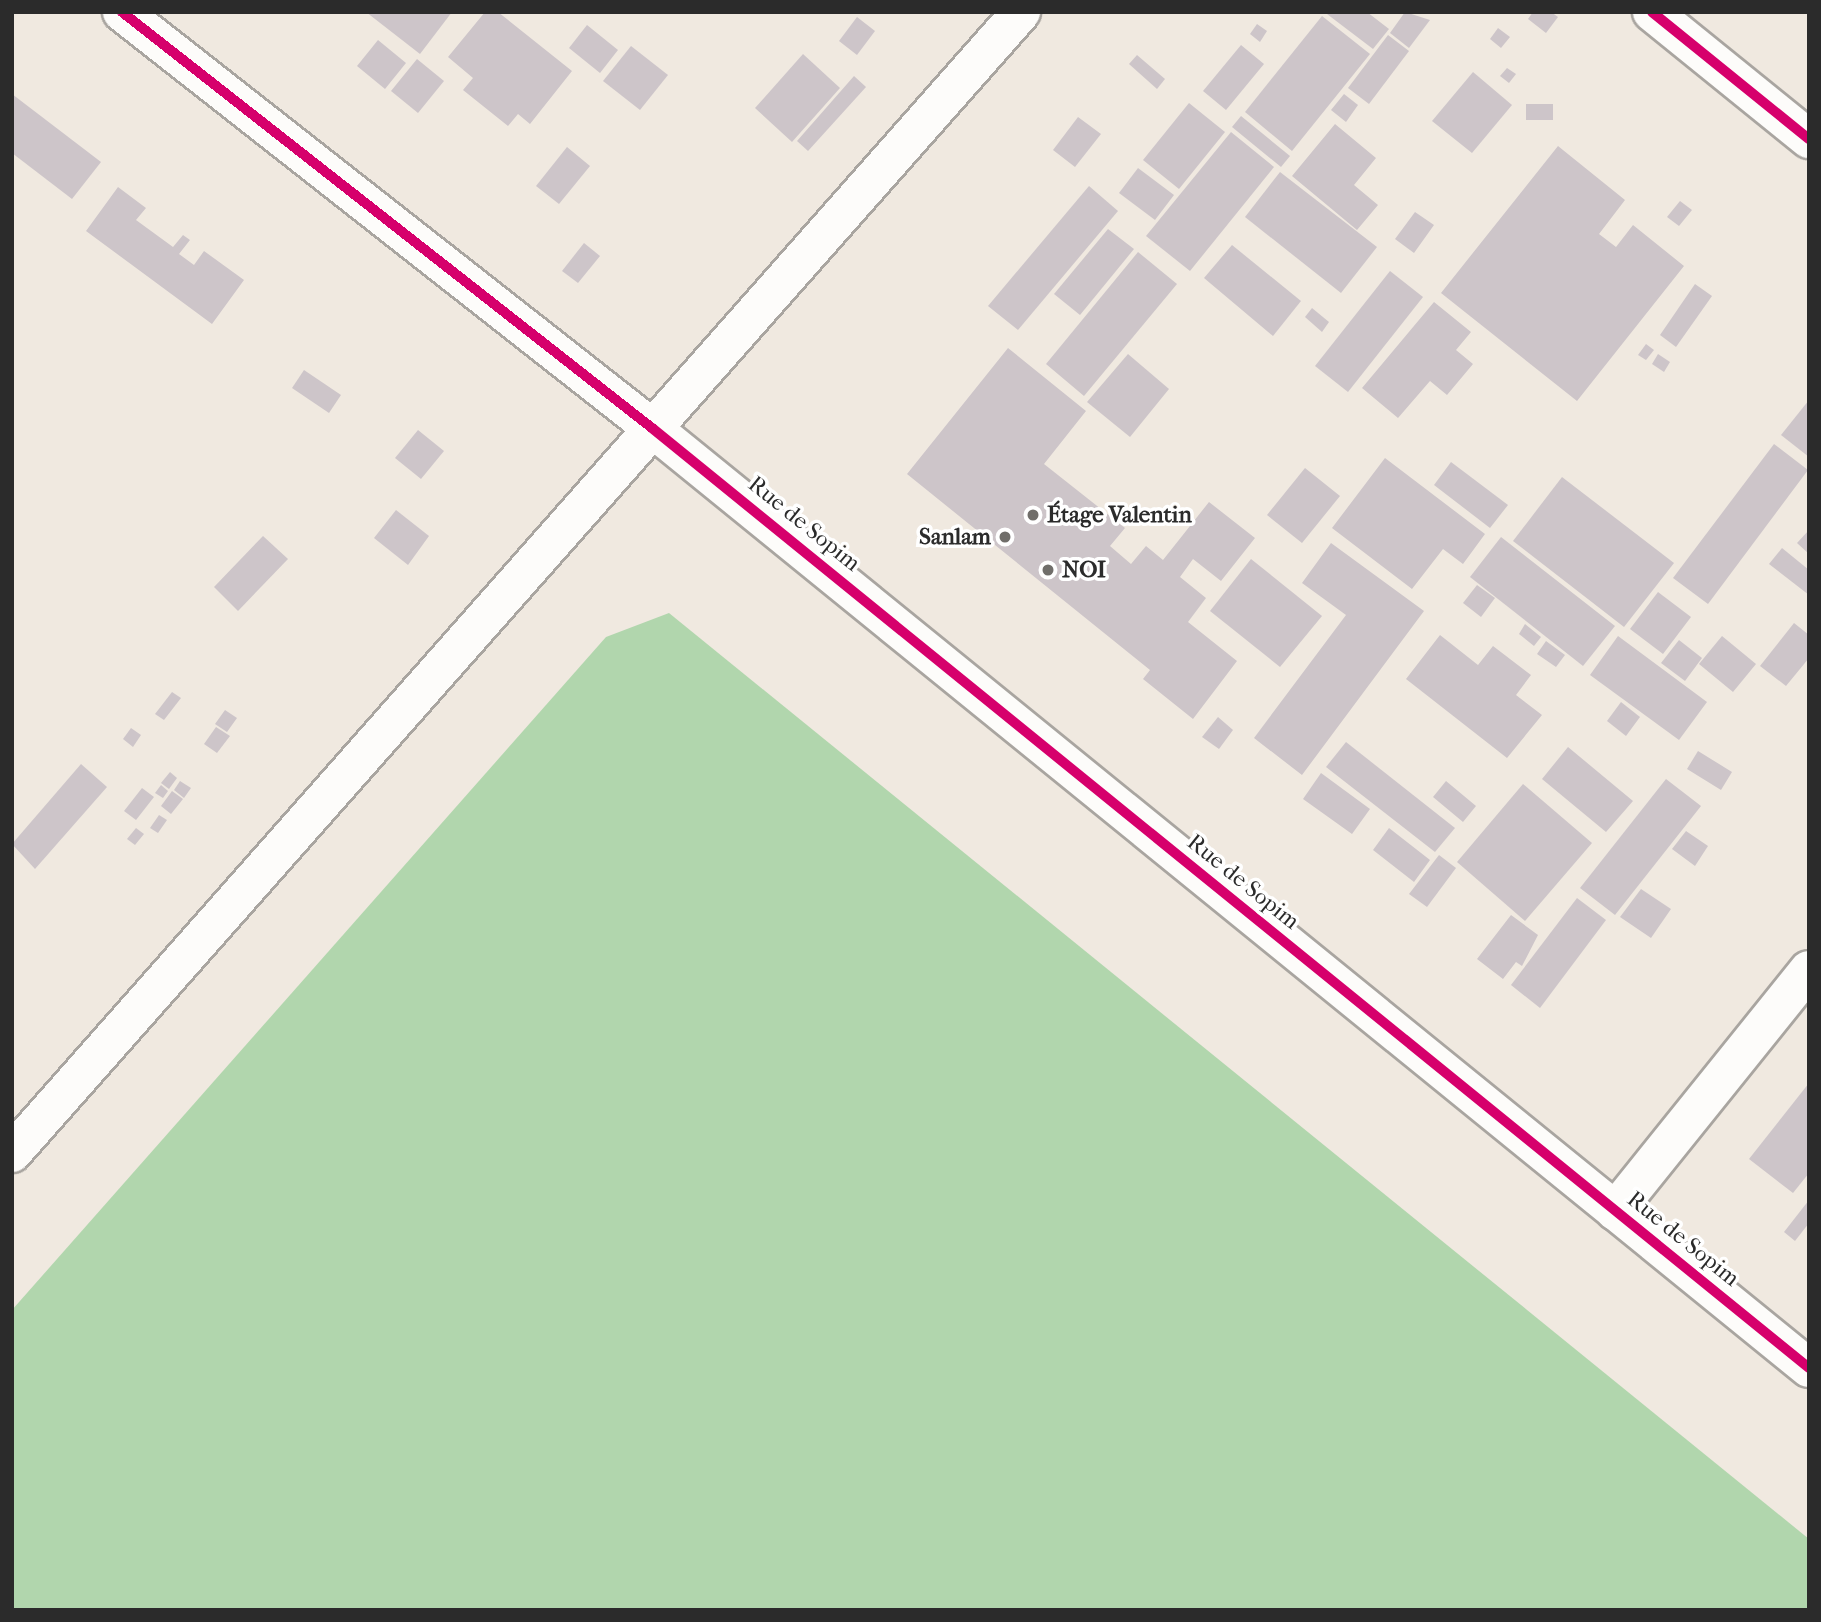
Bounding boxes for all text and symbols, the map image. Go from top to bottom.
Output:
street label: Rue de Sopim [742,470,866,578]
place label: Étage Valentin [1047,501,1192,529]
marker: Étage Valentin [1025,507,1041,523]
place label: Sanlam [919,523,991,551]
marker: Sanlam [997,529,1013,545]
place label: NOI [1062,556,1106,584]
marker: NOI [1040,562,1056,578]
street label: Rue de Sopim [1181,828,1305,936]
street label: Rue de Sopim [1621,1185,1745,1293]

